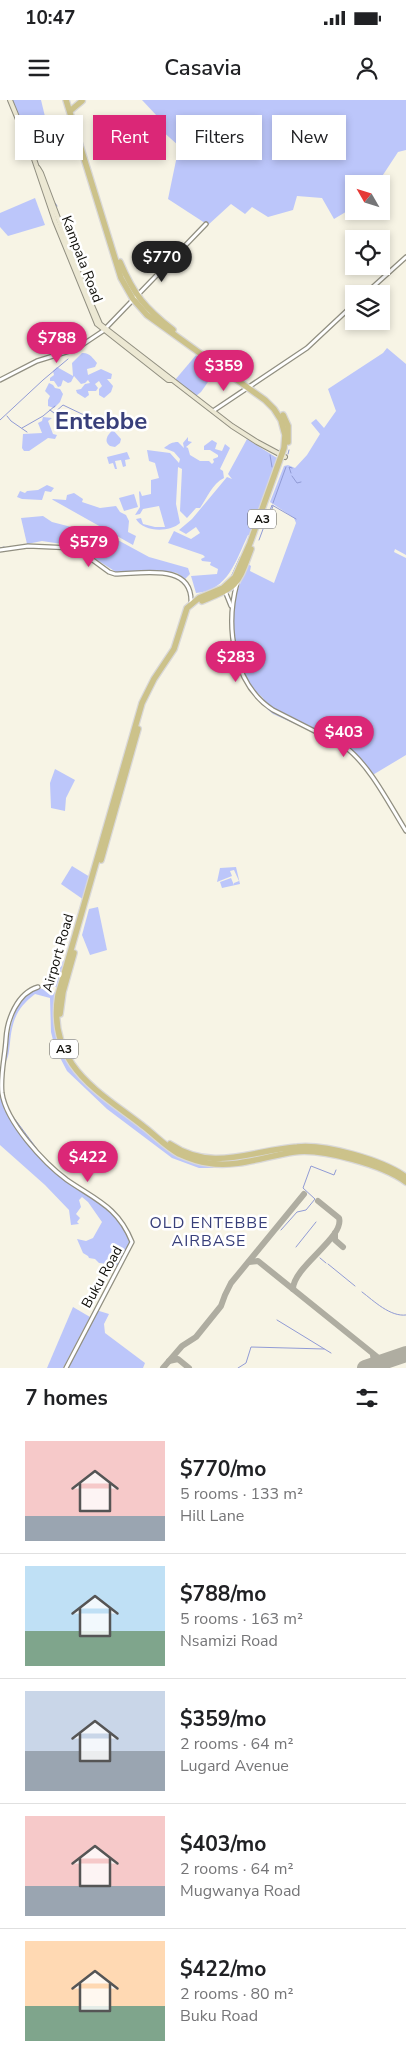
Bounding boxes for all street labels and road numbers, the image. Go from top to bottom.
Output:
street label: Kampala Road [57,213,107,305]
road number: A3 [248,509,276,528]
street label: Airport Road [38,912,78,994]
road number: A3 [50,1040,78,1059]
street label: Buku Road [77,1243,127,1311]

